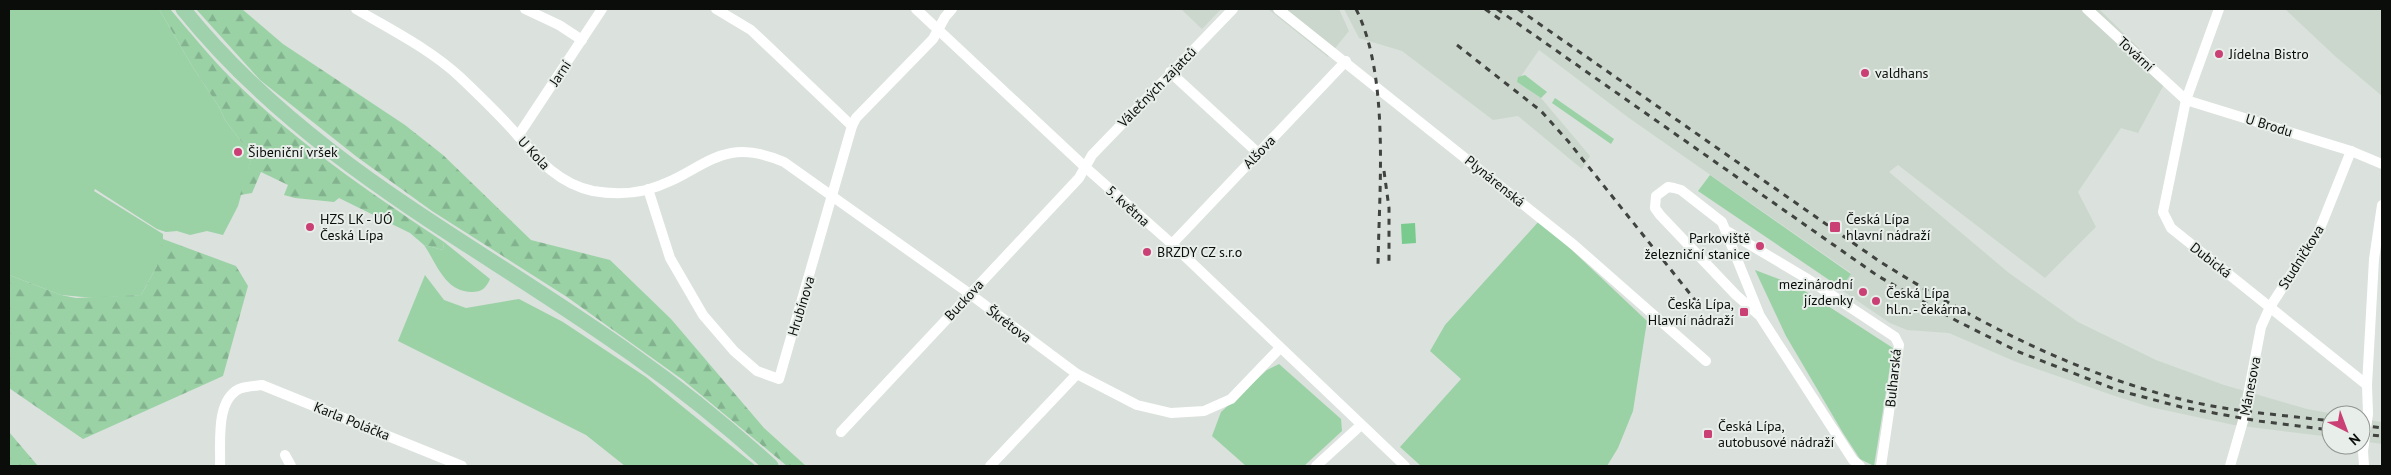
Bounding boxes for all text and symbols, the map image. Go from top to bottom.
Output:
street label: Tovární [2114,33,2158,75]
street label: Válečných zajatců [1113,43,1200,132]
place label: Jídelna Bistro [2228,45,2309,63]
marker: Jídelna Bistro [2213,48,2225,60]
street label: Jarní [544,56,575,90]
place label: valdhans [1875,64,1929,82]
marker: valdhans [1859,67,1871,79]
street label: U Brodu [2243,109,2295,141]
street label: U Kola [514,132,554,174]
street label: Alšova [1239,132,1279,172]
place label: Šibeniční vršek [248,143,338,161]
marker: Šibeniční vršek [232,146,244,158]
street label: Plynárenská [1461,151,1529,211]
street label: 5. května [1102,182,1154,230]
place label: HZS LK - UÓ Česká Lípa [320,210,393,244]
place label: Česká Lípa hlavní nádraží [1846,210,1931,244]
marker: Česká Lípa hlavní nádraží [1828,220,1842,234]
marker: HZS LK - UÓ Česká Lípa [304,221,316,233]
street label: Studničkova [2274,221,2328,293]
place label: Parkoviště železniční stanice [1645,229,1750,263]
street label: Dubická [2187,238,2235,282]
marker: Parkoviště železniční stanice [1754,240,1766,252]
place label: BRZDY CZ s.r.o [1157,243,1242,261]
marker: BRZDY CZ s.r.o [1141,246,1153,258]
street label: Hrubínova [783,274,819,338]
place label: mezinárodní jízdenky [1779,275,1853,309]
street label: Buckova [941,276,988,324]
place label: Česká Lípa hl.n. - čekárna [1886,284,1967,318]
marker: mezinárodní jízdenky [1857,286,1869,298]
place label: Česká Lípa, Hlavní nádraží [1648,295,1734,329]
marker: Česká Lípa hl.n. - čekárna [1870,295,1882,307]
street label: Škrétova [983,301,1035,347]
marker: Česká Lípa, Hlavní nádraží [1738,306,1750,318]
street label: Bulharská [1881,348,1905,408]
street label: Mánesova [2235,355,2265,417]
street label: Karla Poláčka [311,398,393,444]
north arrow [2321,405,2371,455]
place label: Česká Lípa, autobusové nádraží [1718,417,1834,451]
marker: Česká Lípa, autobusové nádraží [1702,428,1714,440]
text: N [2345,430,2364,449]

